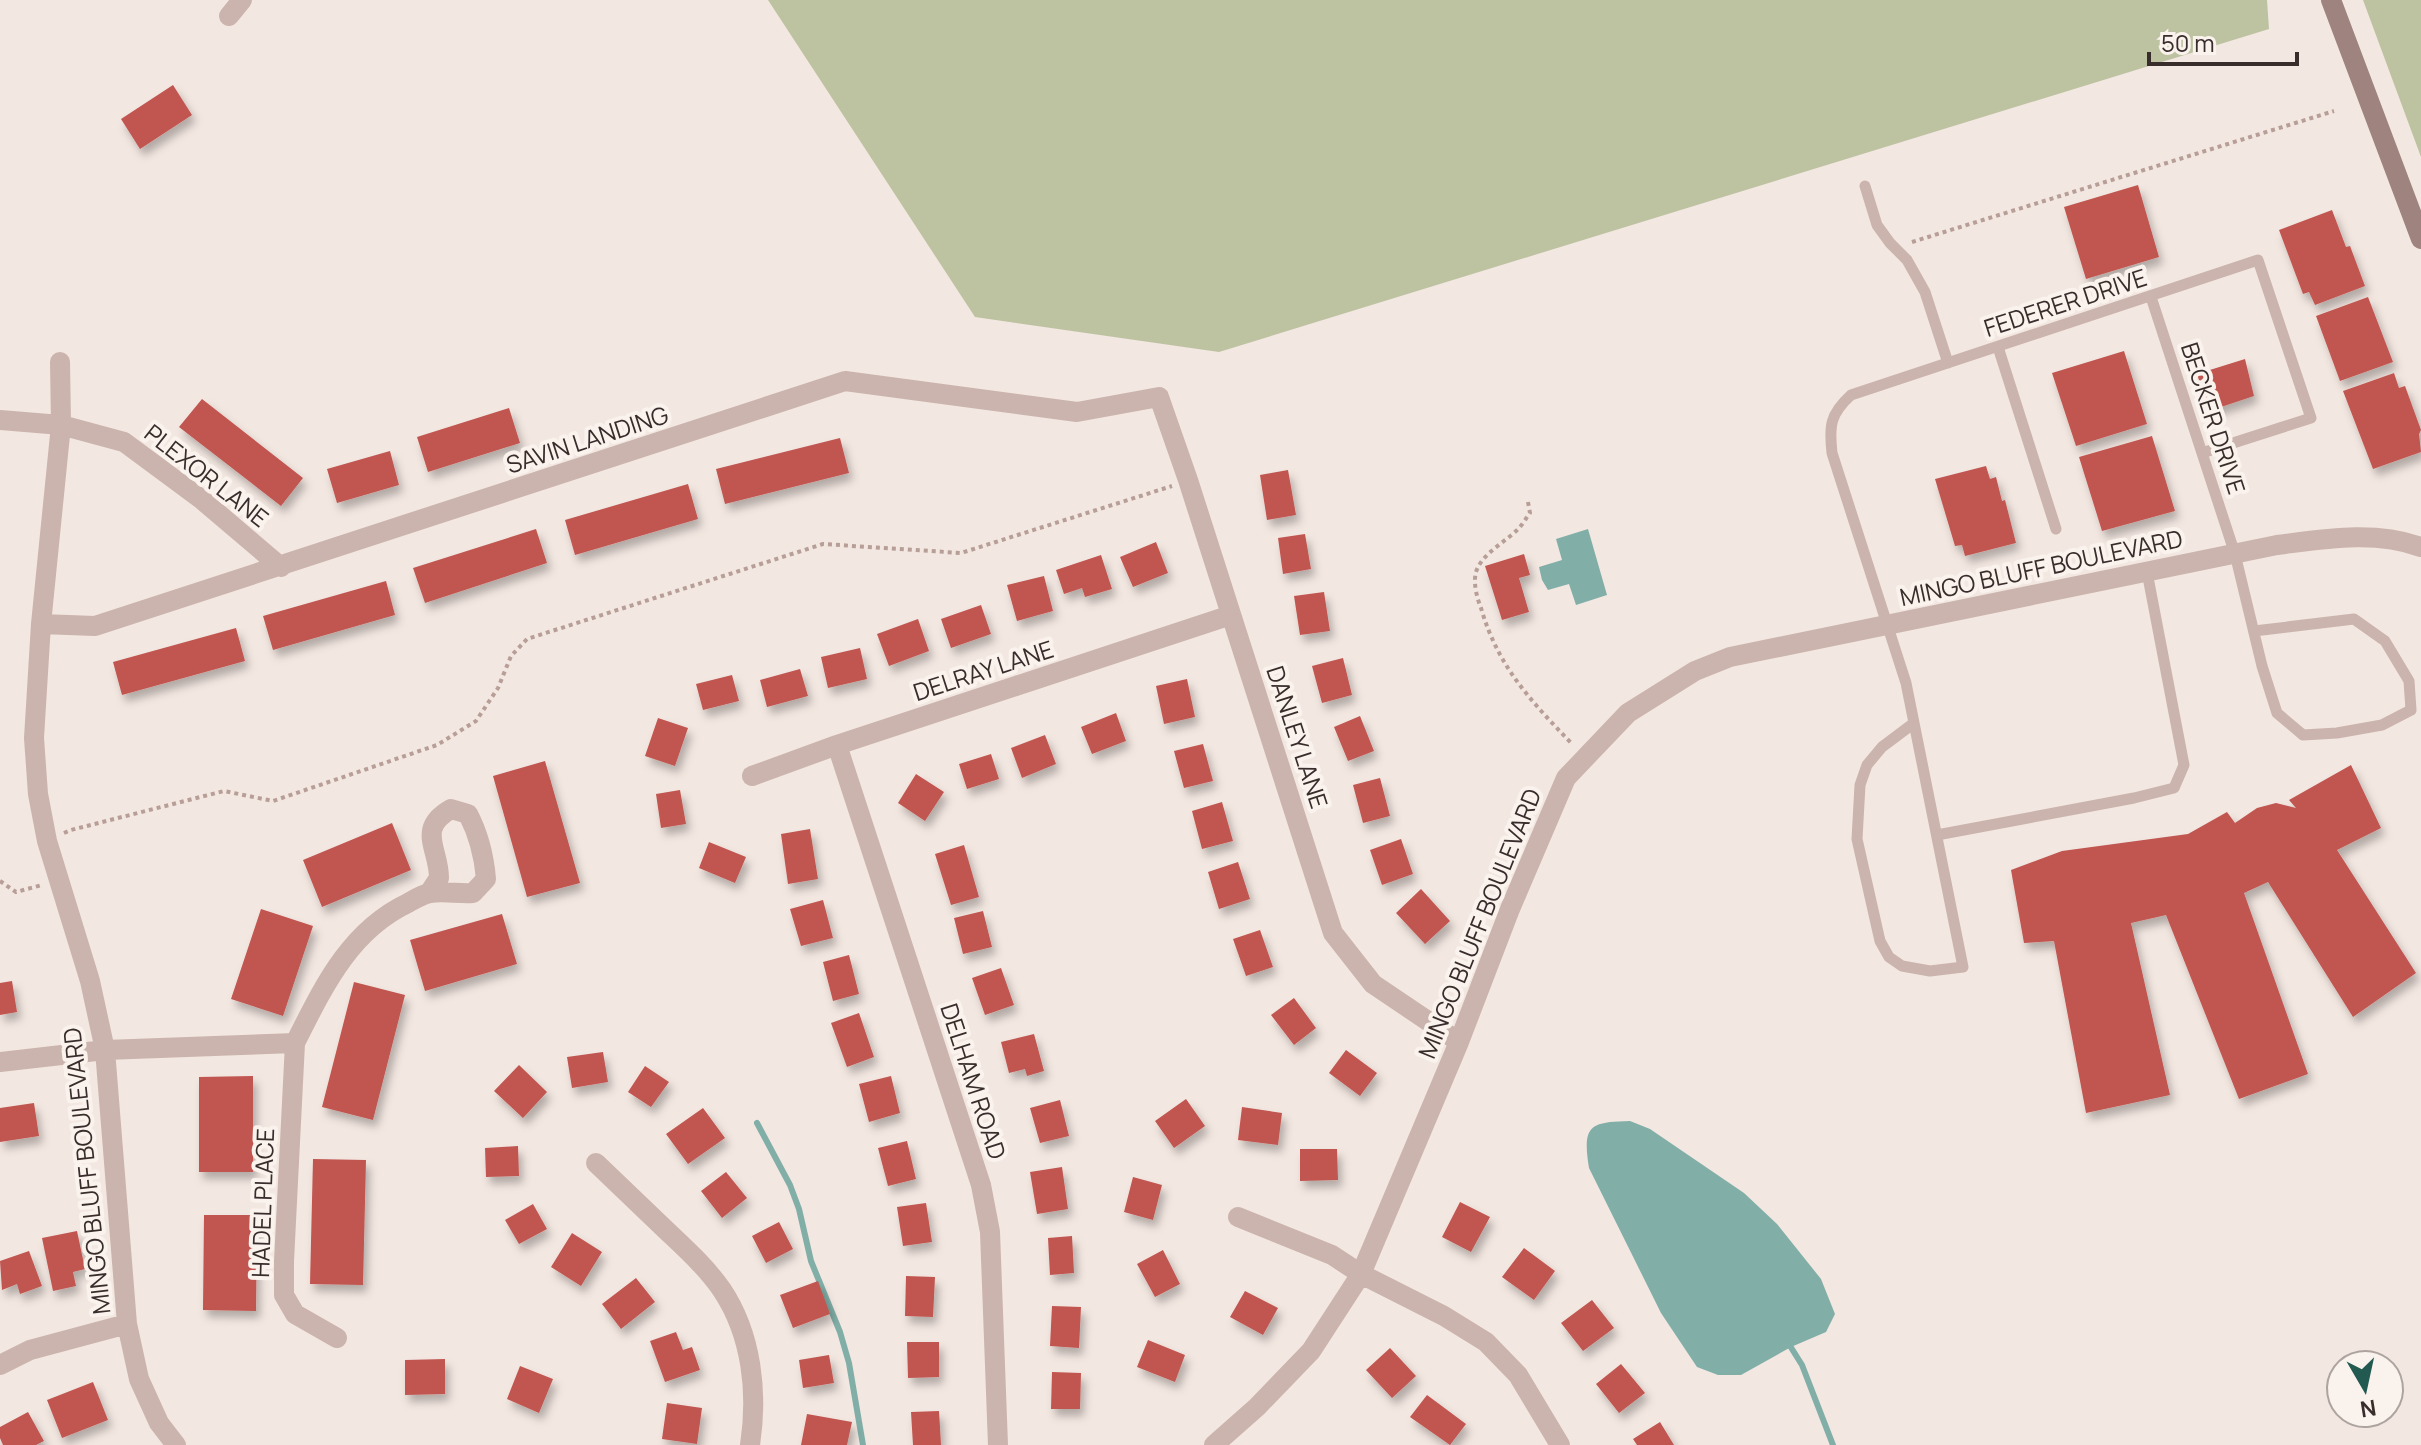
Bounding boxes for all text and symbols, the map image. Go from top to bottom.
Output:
scale bar [2149,16,2297,66]
text: 50 m [2161,26,2215,59]
street label: FEDERER DRIVE [1979,260,2151,344]
street label: BECKER DRIVE [2174,338,2254,498]
street label: SAVIN LANDING [502,397,672,481]
street label: PLEXOR LANE [138,416,276,534]
street label: MINGO BLUFF BOULEVARD [1897,521,2185,613]
street label: DELRAY LANE [909,632,1057,708]
street label: DANLEY LANE [1259,662,1337,812]
street label: MINGO BLUFF BOULEVARD [1410,783,1548,1063]
street label: DELHAM ROAD [933,999,1015,1163]
street label: MINGO BLUFF BOULEVARD [55,1026,117,1316]
street label: HADEL PLACE [243,1128,281,1278]
north arrow [2325,1349,2405,1429]
text: N [2358,1393,2378,1425]

